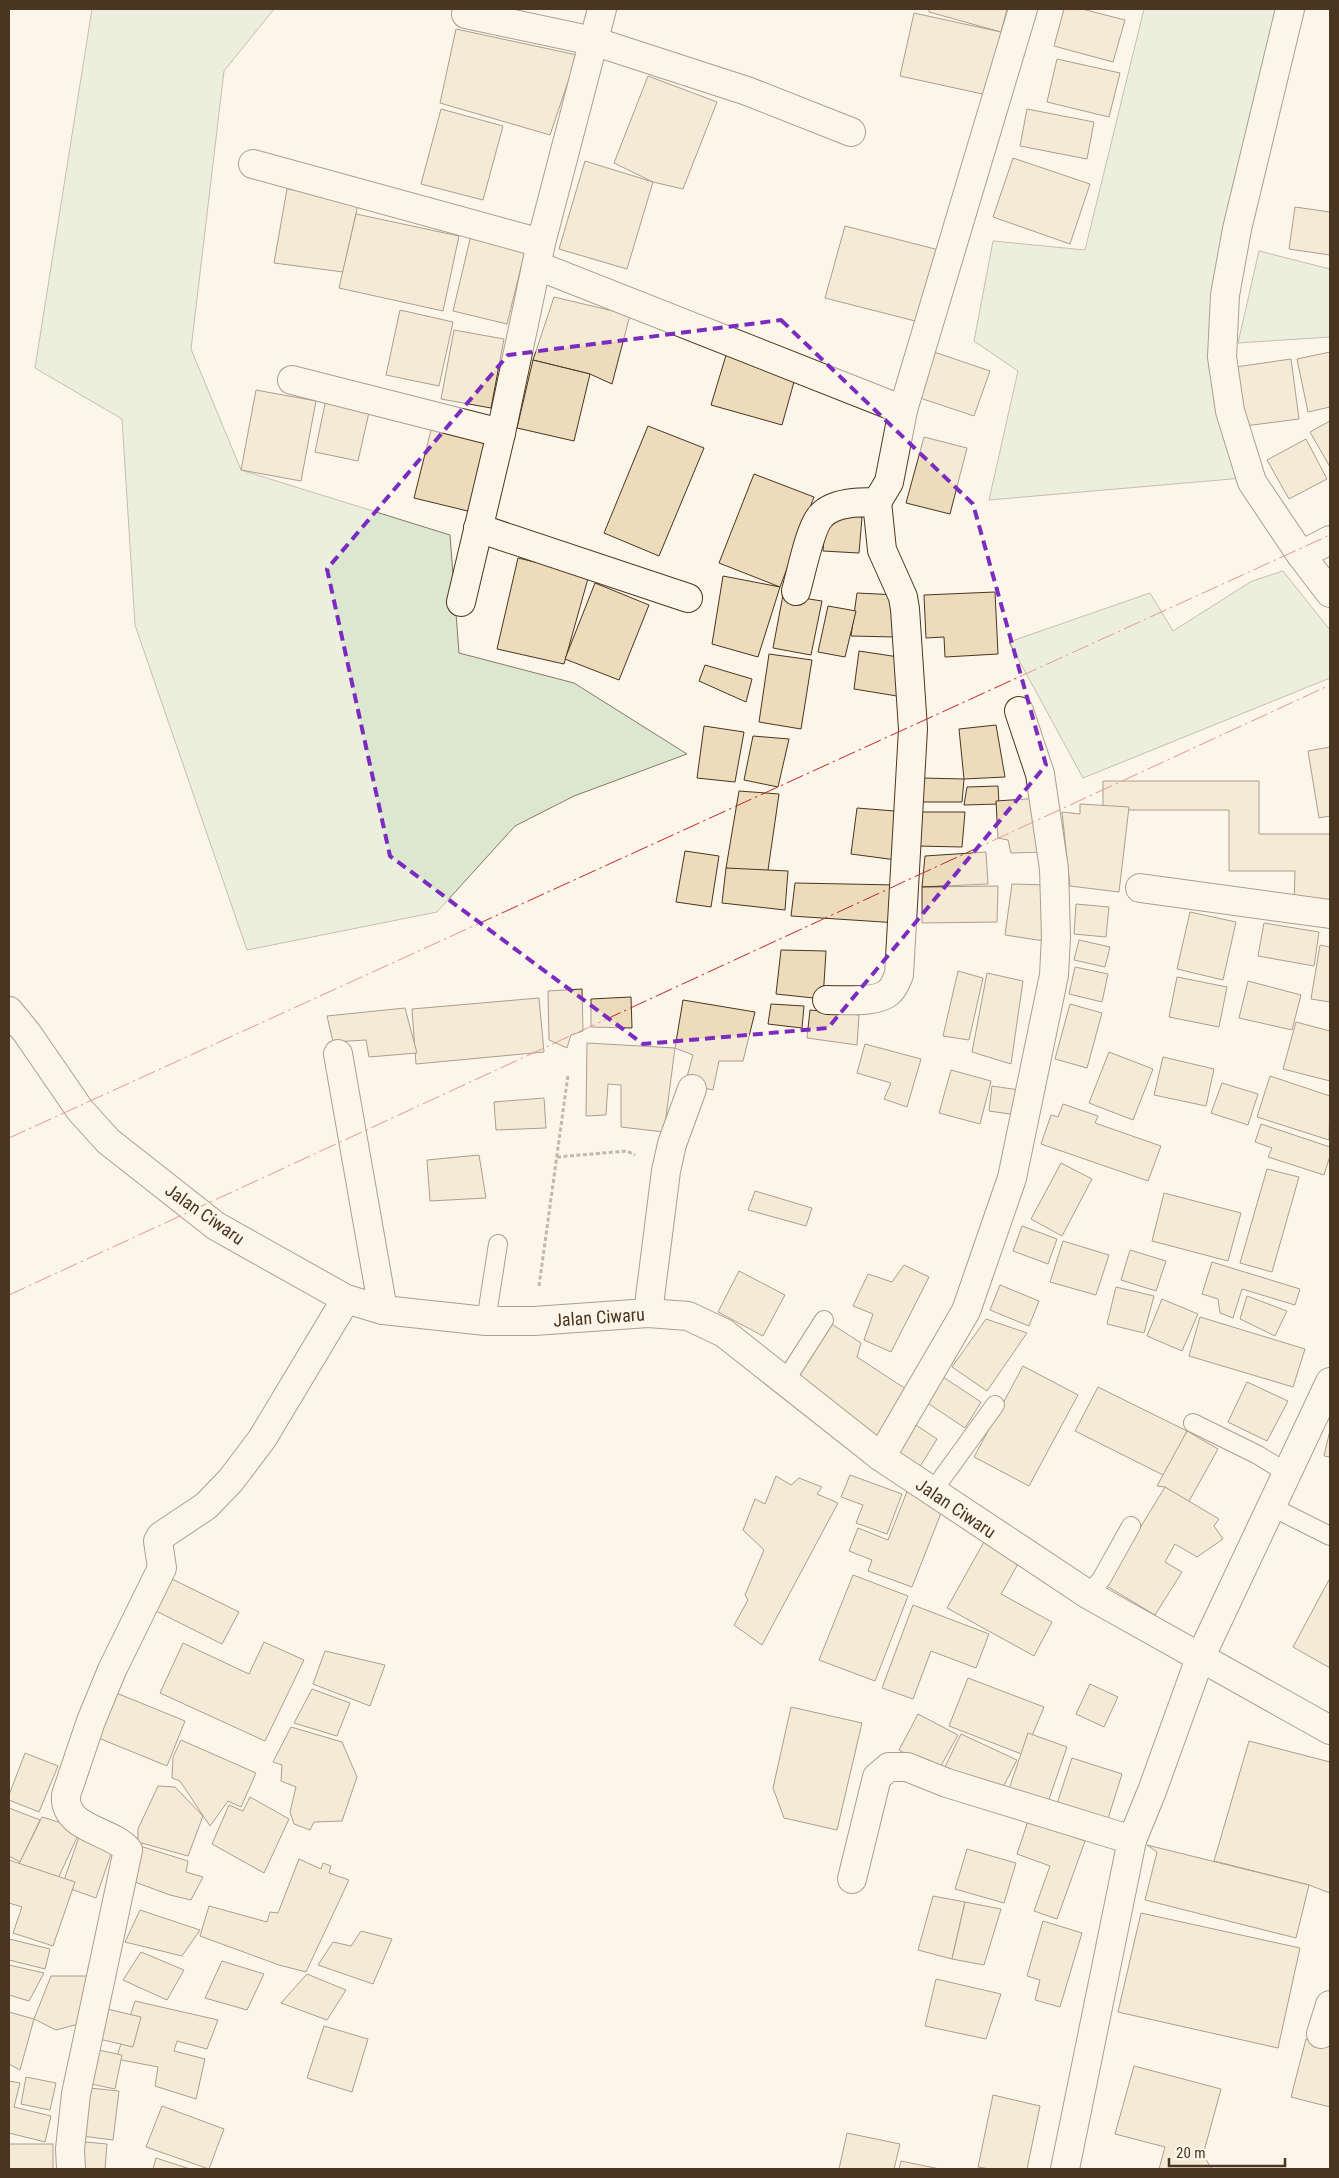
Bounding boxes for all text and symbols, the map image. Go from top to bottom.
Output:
street label: Jalan Ciwaru [161,1179,249,1249]
street label: Jalan Ciwaru [552,1303,646,1331]
street label: Jalan Ciwaru [912,1474,1000,1542]
scale bar [1169,2136,1285,2168]
text: 20 m [1176,2144,1206,2162]

